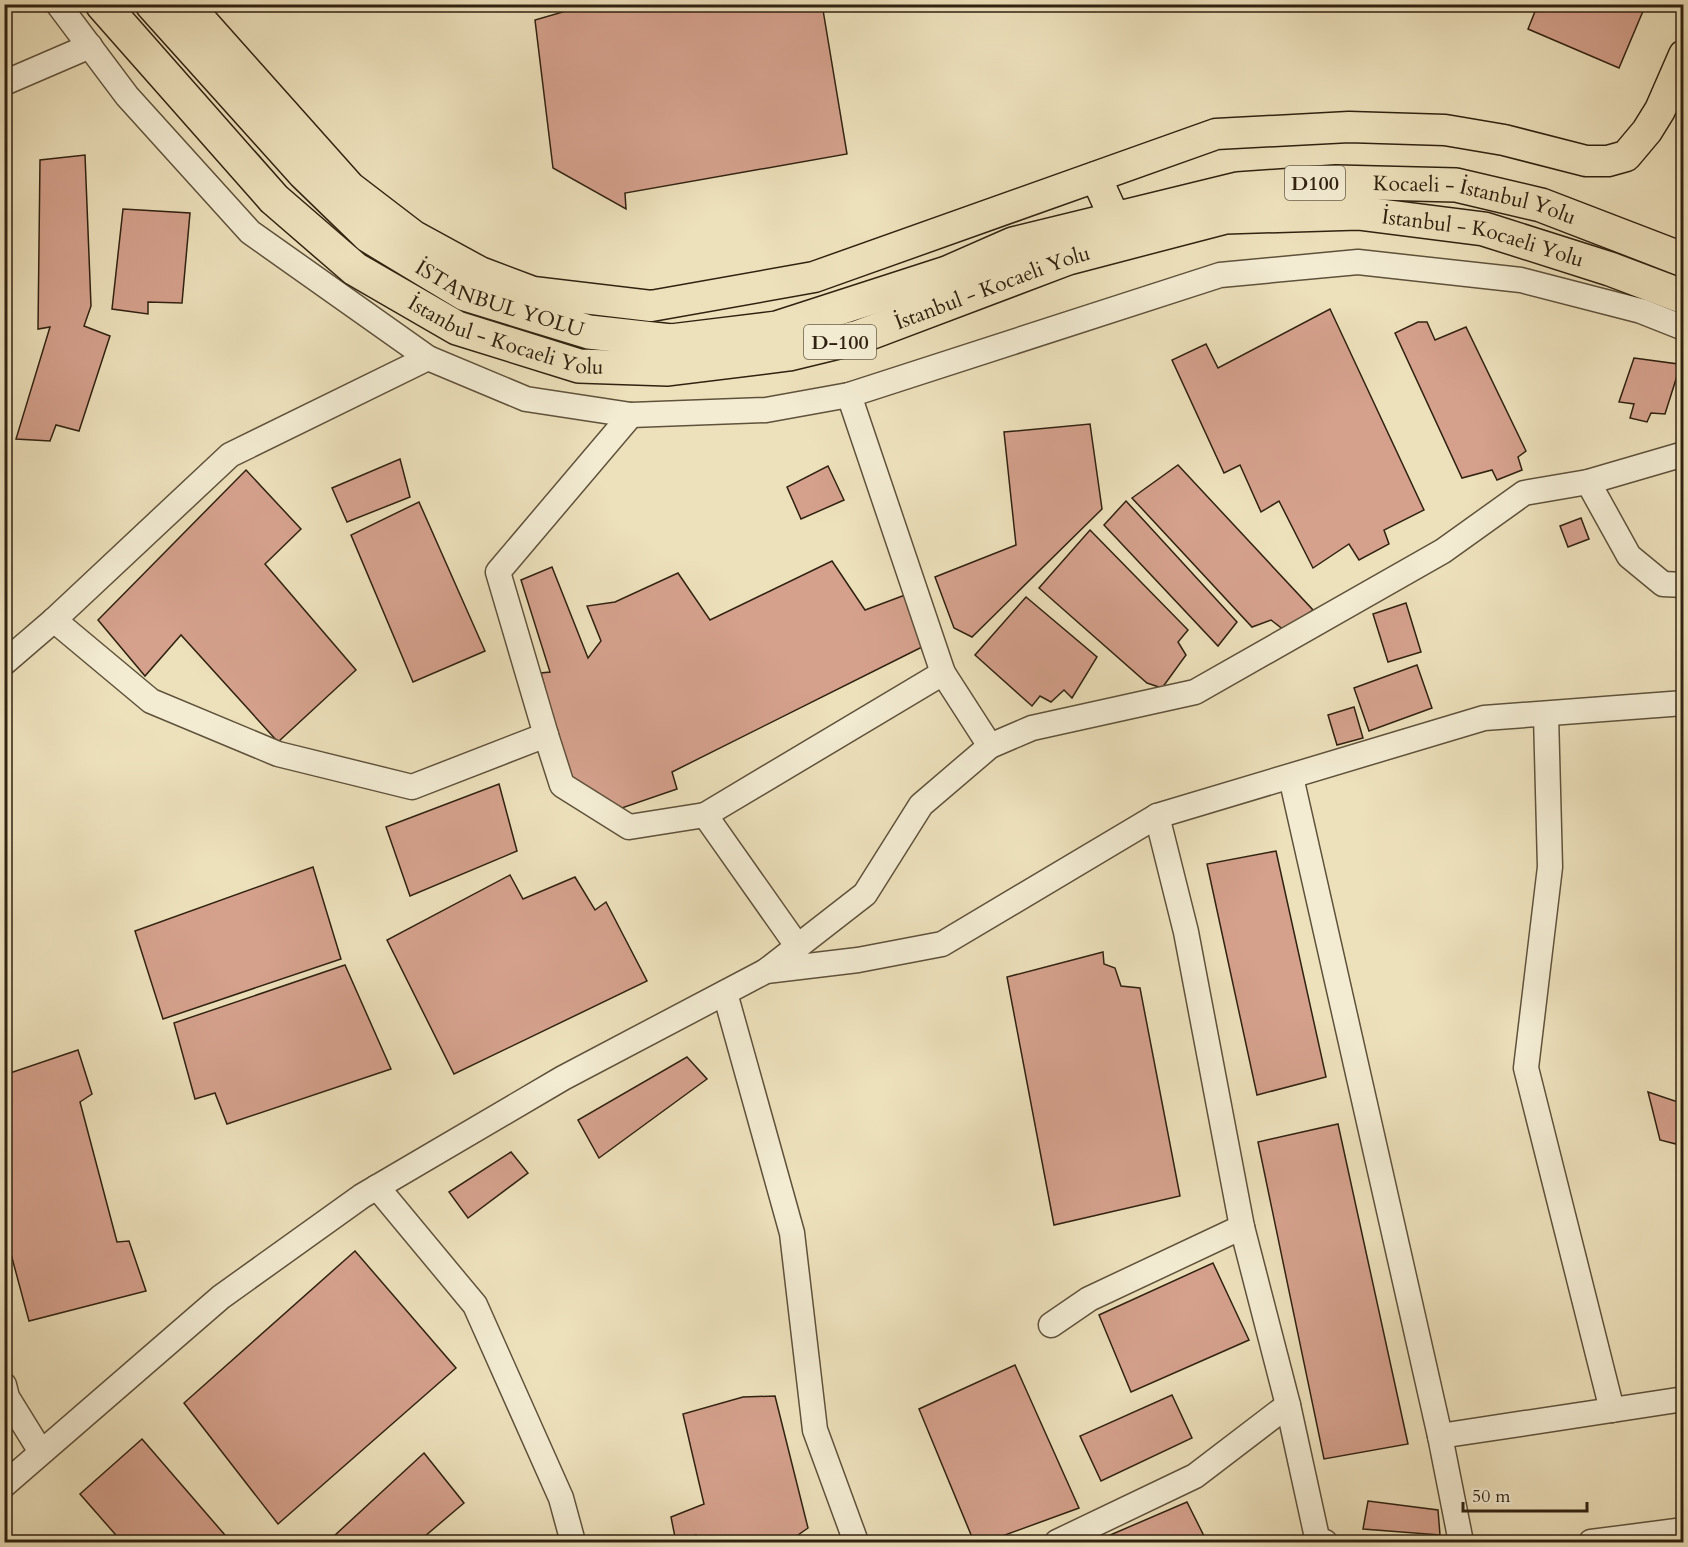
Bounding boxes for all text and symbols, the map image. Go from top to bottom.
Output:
road number: D100 [1285,166,1345,200]
street label: Kocaeli - İstanbul Yolu [1373,169,1580,232]
street label: İstanbul - Kocaeli Yolu [1380,202,1587,275]
street label: İstanbul - Kocaeli Yolu [890,239,1093,337]
street label: İSTANBUL YOLU [410,253,587,345]
street label: İstanbul - Kocaeli Yolu [403,289,604,382]
road number: D-100 [804,325,876,359]
scale bar [1463,1475,1588,1513]
text: 50 m [1472,1484,1511,1509]

